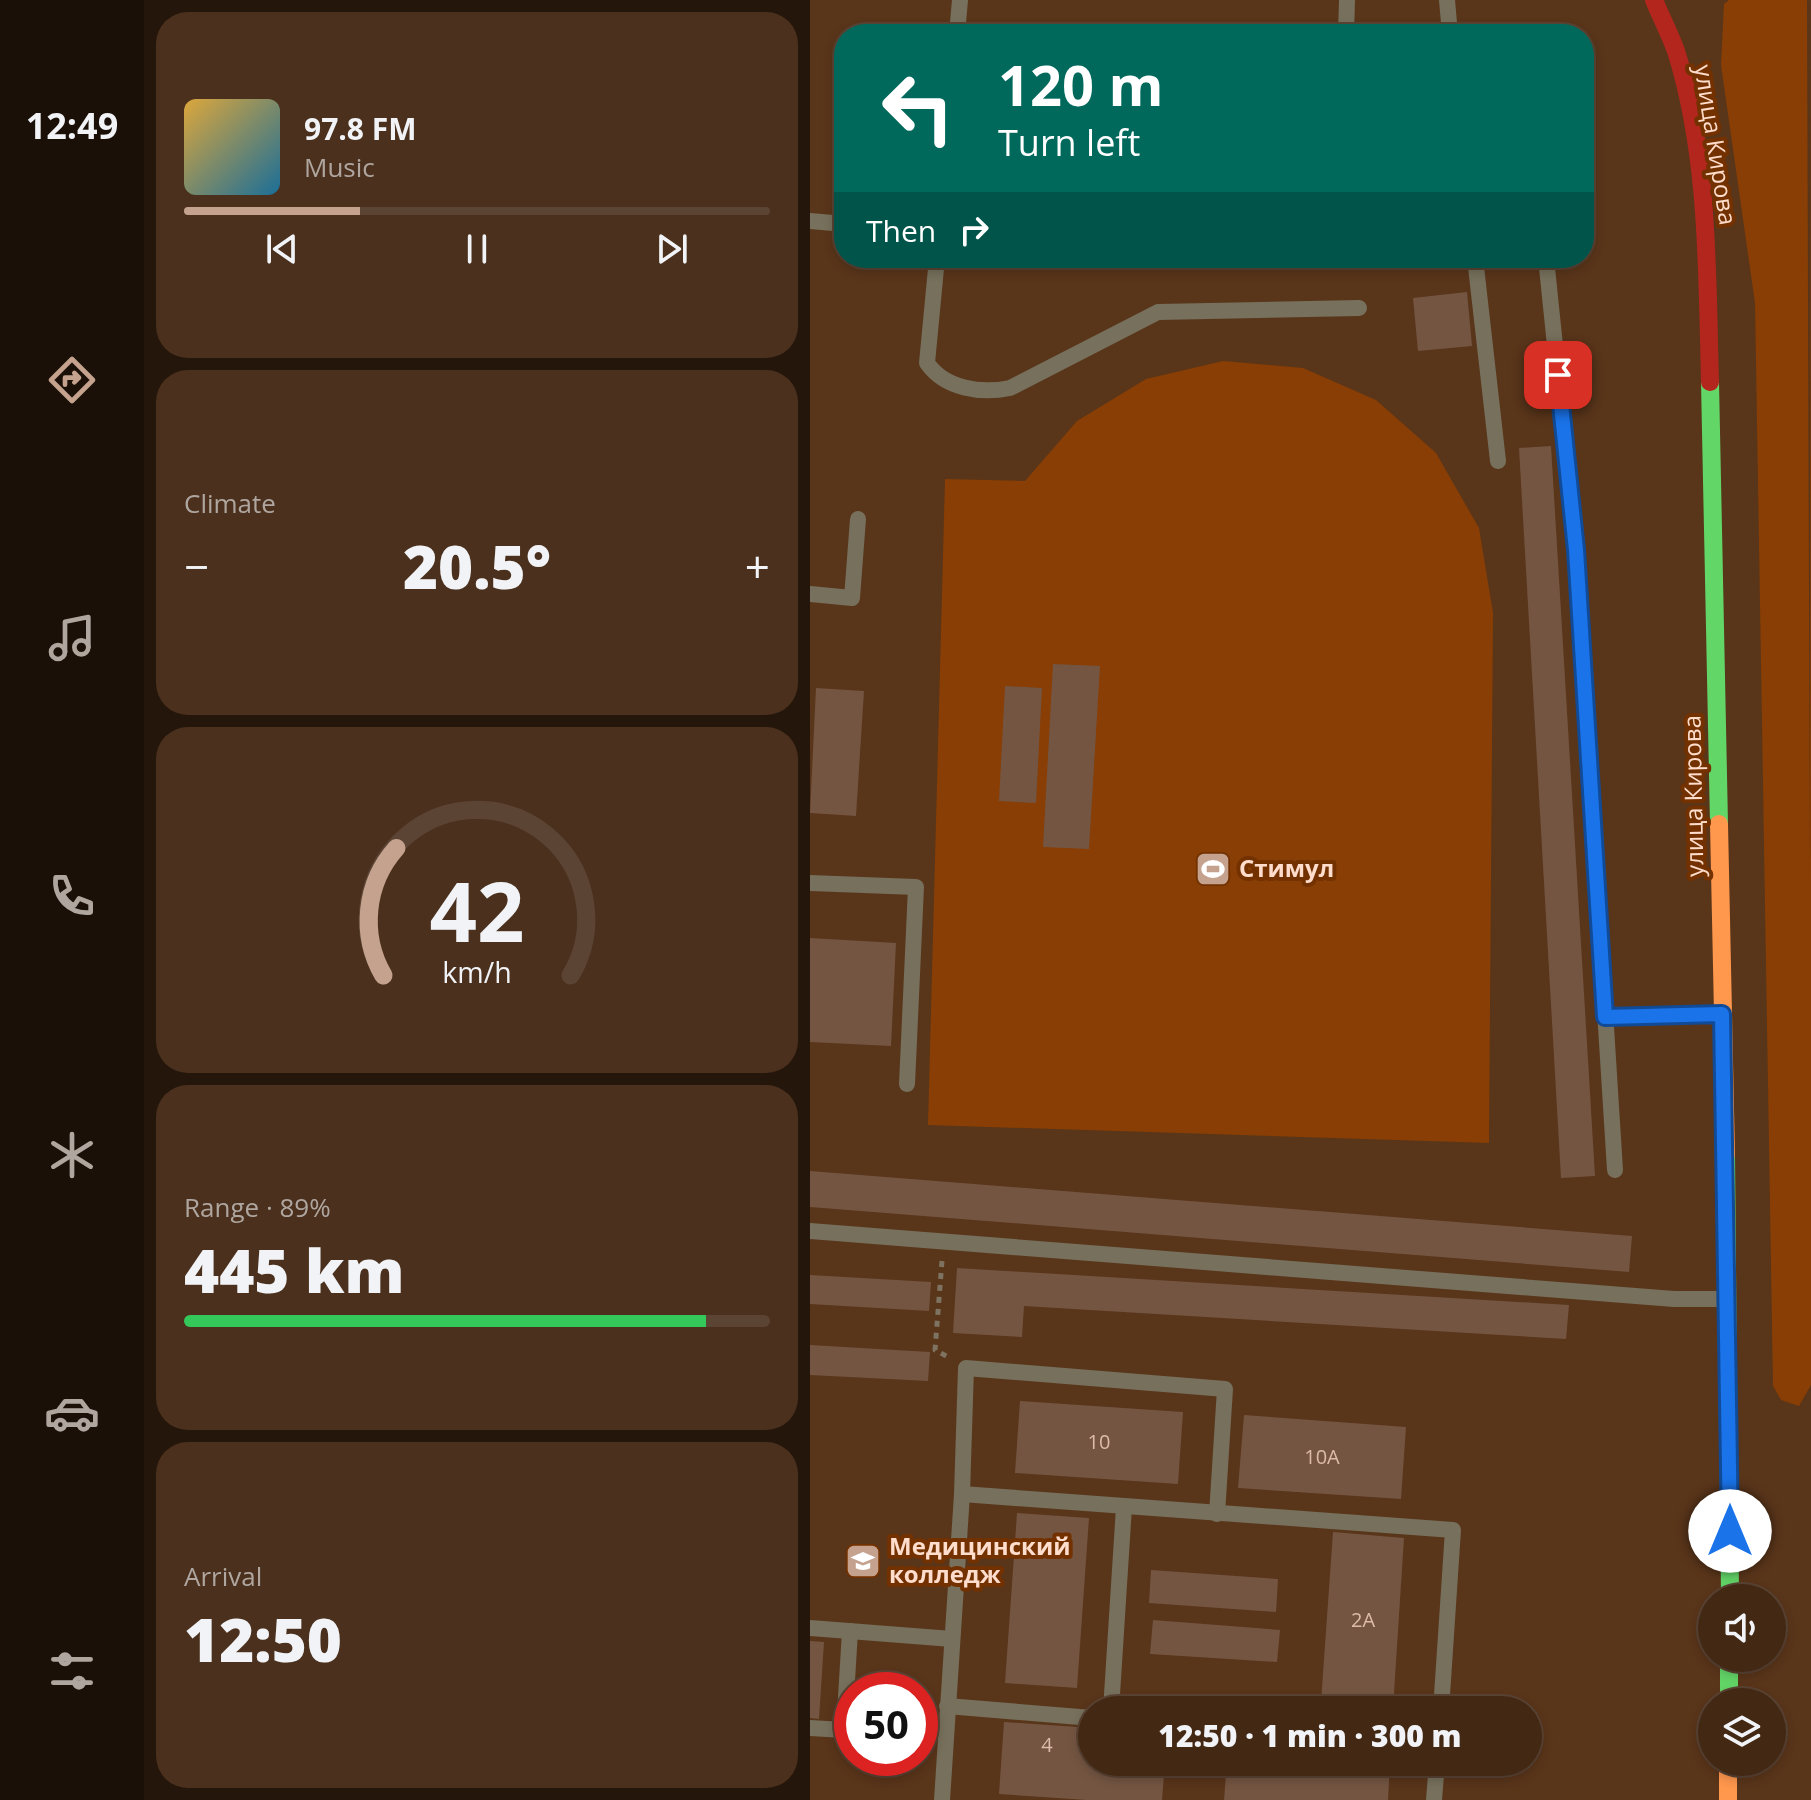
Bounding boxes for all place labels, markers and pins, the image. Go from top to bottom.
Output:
pin [1524,341,1592,409]
sports icon: Стимул [1194,850,1232,888]
place label: Стимул [1239,851,1334,884]
place label: Медицинский колледж [889,1529,1071,1590]
school or university icon: Медицинский колледж [844,1542,882,1580]

